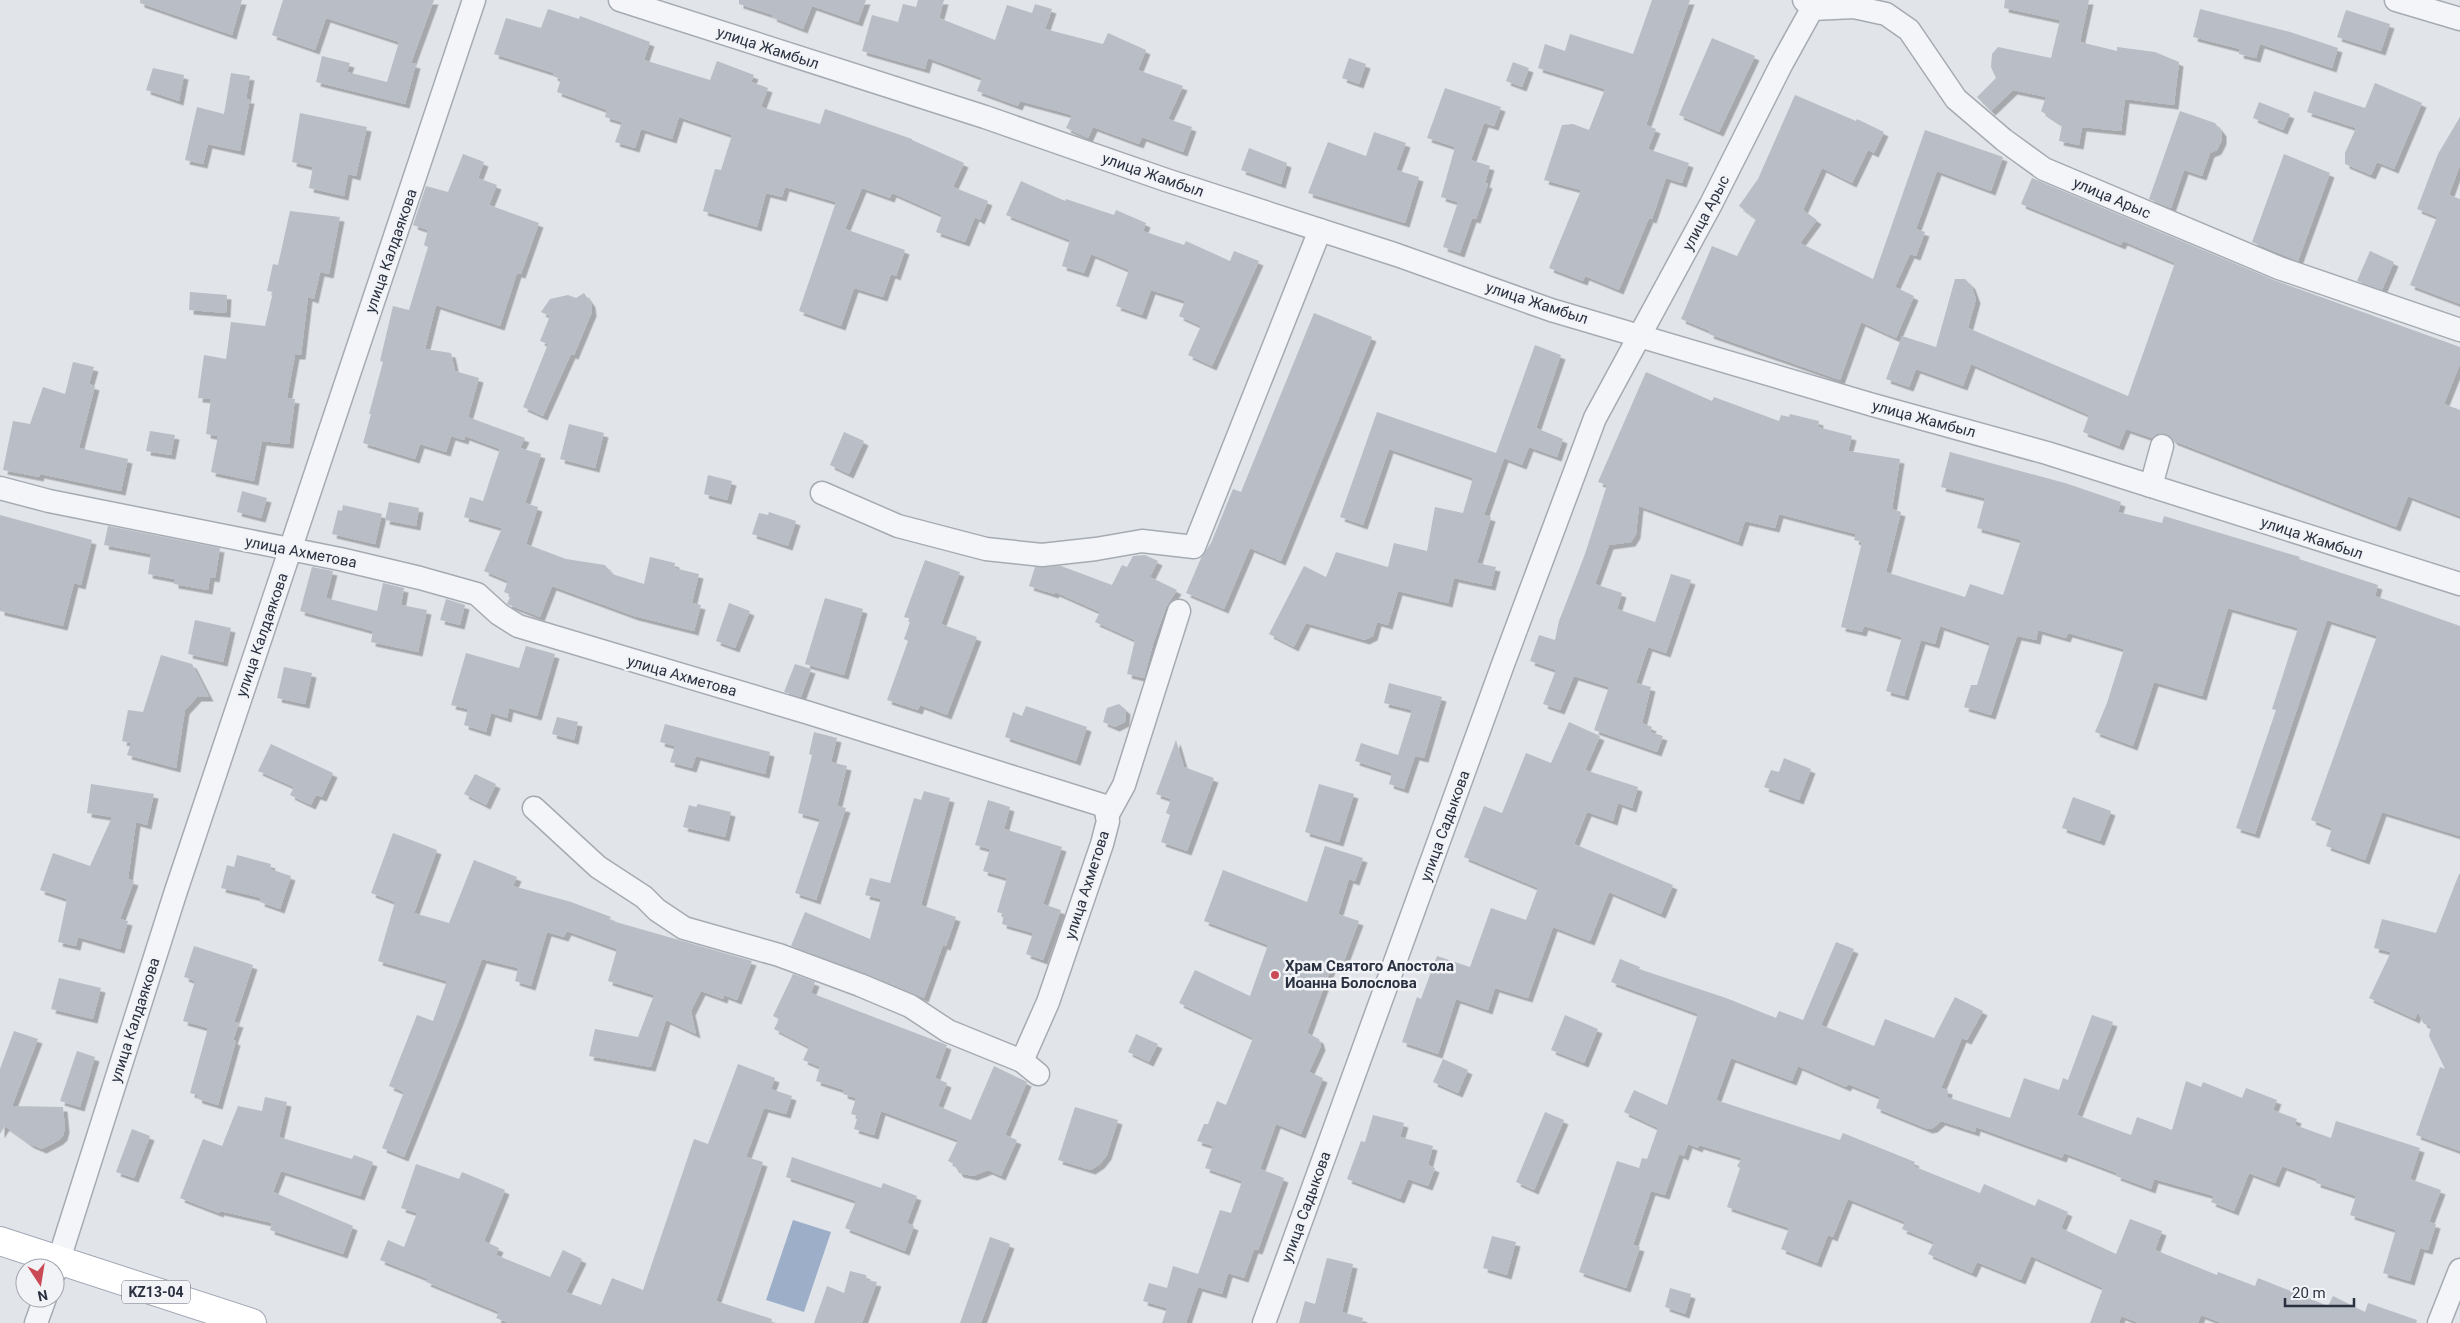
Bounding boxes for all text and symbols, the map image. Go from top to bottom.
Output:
street label: улица Жамбыл [715,23,821,73]
street label: улица Жамбыл [1100,149,1206,201]
street label: улица Арыс [1679,172,1733,254]
street label: улица Арыс [2070,174,2154,222]
street label: улица Калдаякова [361,187,421,315]
street label: улица Жамбыл [1484,278,1590,328]
street label: улица Жамбыл [1870,397,1978,441]
street label: улица Жамбыл [2259,513,2365,563]
street label: улица Ахметова [244,532,358,572]
street label: улица Калдаякова [232,571,292,699]
street label: улица Ахметова [625,652,739,700]
street label: улица Садыкова [1417,768,1473,884]
street label: улица Ахметова [1061,828,1113,942]
street label: улица Калдаякова [106,955,164,1085]
place label: Храм Святого Апостола Иоанна Болослова [1285,957,1454,992]
marker: Храм Святого Апостола Иоанна Болослова [1269,969,1281,981]
street label: улица Садыкова [1278,1149,1334,1265]
north arrow [15,1258,65,1308]
scale bar [2285,1276,2354,1308]
road number: KZ13-04 [122,1280,190,1304]
text: 20 m [2292,1284,2326,1302]
text: N [36,1287,49,1305]

